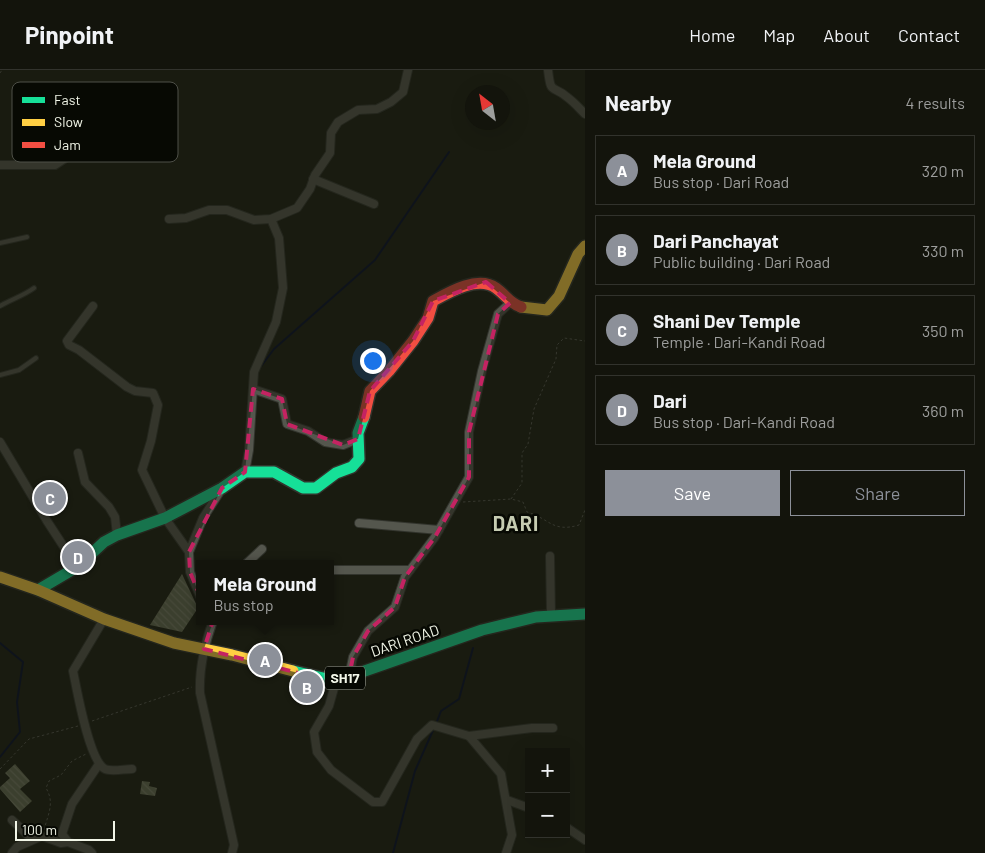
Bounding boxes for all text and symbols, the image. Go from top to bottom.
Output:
text: Pinpoint [25,20,114,49]
text: Home [689,24,735,46]
text: Map [763,24,795,46]
text: About [823,24,870,46]
text: Contact [898,24,960,46]
legend [12,82,178,162]
north arrow [465,85,510,130]
text: Nearby [605,90,671,115]
text: Fast [54,91,80,108]
text: 4 results [905,93,965,112]
text: Slow [54,113,83,130]
text: Jam [54,136,81,153]
text: Mela Ground [653,149,756,172]
text: A [617,161,627,180]
text: 320 m [922,161,964,180]
text: Bus stop · Dari Road [653,172,789,191]
text: Dari Panchayat [653,229,779,252]
text: B [617,241,627,260]
text: 330 m [922,241,964,260]
text: Public building · Dari Road [653,252,830,271]
text: Shani Dev Temple [653,309,801,332]
text: C [617,321,627,340]
text: 350 m [922,321,964,340]
text: Temple · Dari-Kandi Road [653,332,826,351]
your location [360,348,386,374]
text: Dari [653,389,687,412]
text: D [617,401,627,420]
text: 360 m [922,401,964,420]
text: Bus stop · Dari-Kandi Road [653,412,835,431]
button: Save [605,470,780,516]
button: Share [790,470,965,516]
pin: C [34,479,66,517]
district label: DARI [493,511,539,535]
pin: D [62,538,94,576]
popup [196,560,334,625]
text: Mela Ground [213,572,317,595]
text: Bus stop [213,595,274,614]
street label: DARI ROAD [368,620,441,660]
pin: A [249,641,281,679]
road number: SH17 [325,666,365,690]
pin: B [291,668,323,706]
map controls [525,748,570,838]
button: + [525,748,570,793]
button: − [525,793,570,838]
scale bar [15,818,115,841]
text: 100 m [22,821,57,838]

